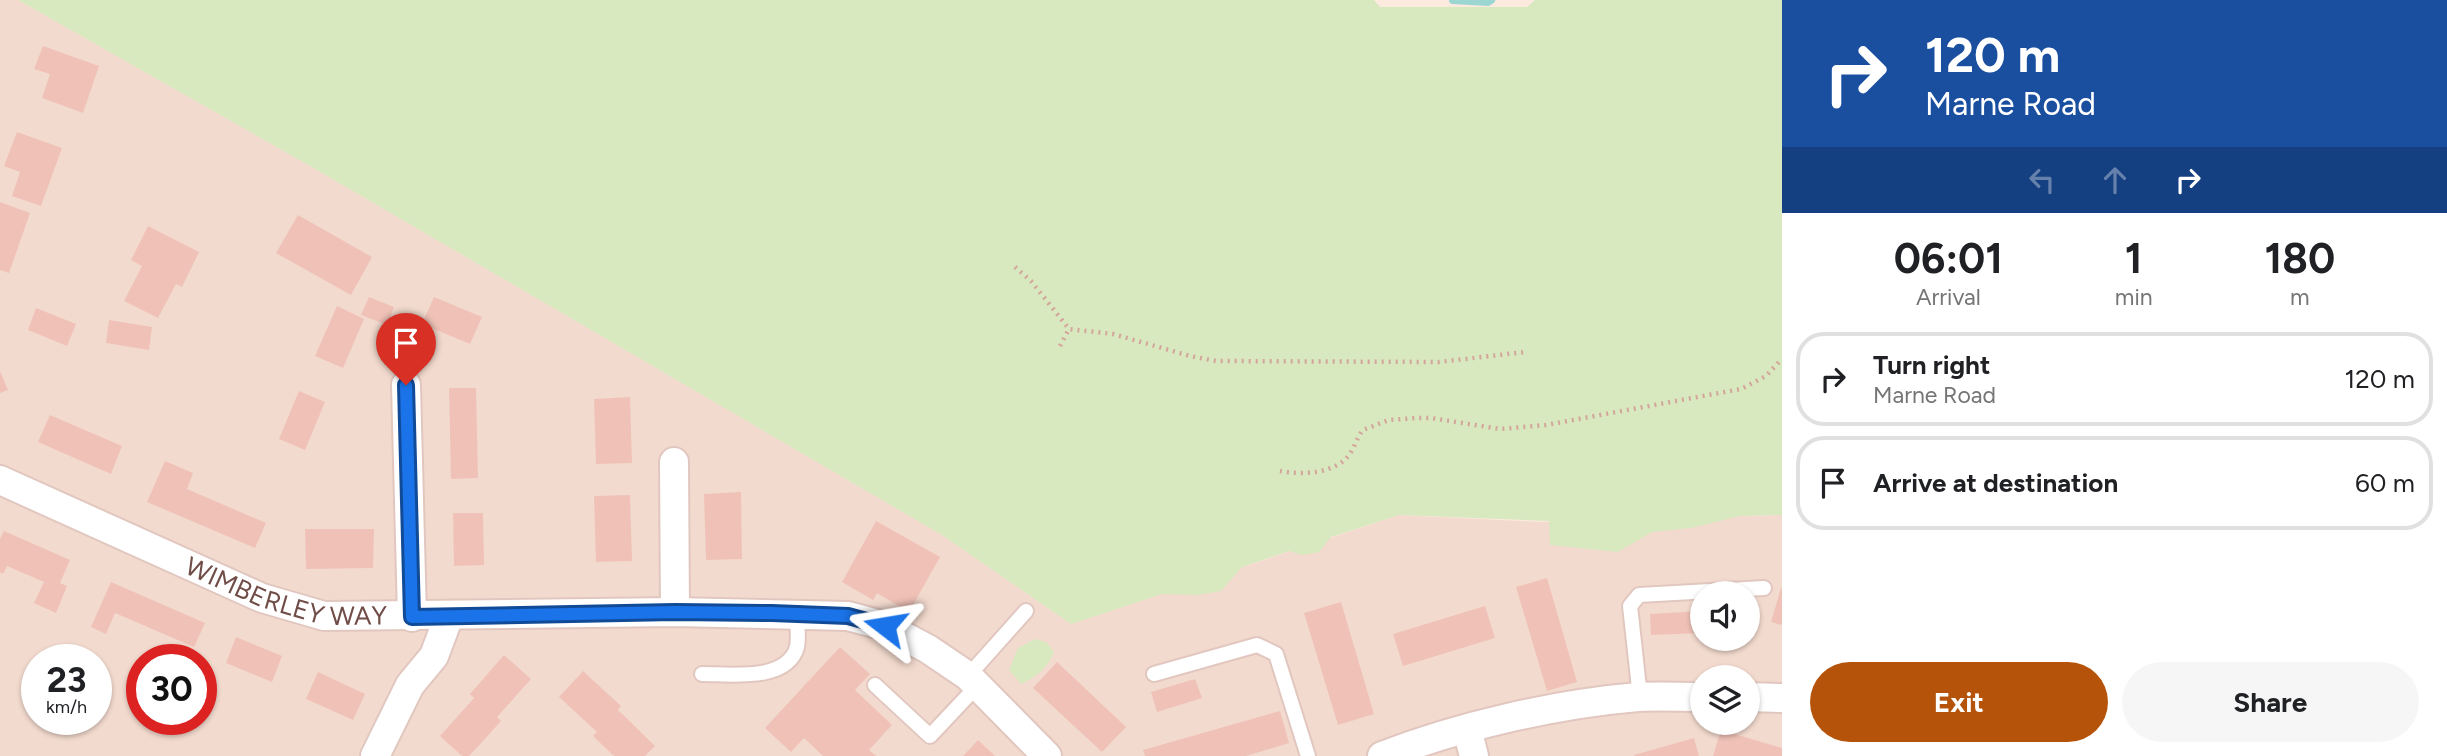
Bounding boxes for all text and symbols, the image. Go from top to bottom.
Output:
text: 120 m [1925,25,2060,84]
icon: right [1810,28,1901,119]
text: Marne Road [1925,85,2096,123]
icon: left [2023,161,2061,199]
icon: ahead [2096,161,2134,199]
icon: right [2169,161,2207,199]
text: 06:01 [1894,233,2003,284]
text: 1 [2125,233,2143,284]
text: 180 [2264,233,2335,284]
text: Arrival [1916,283,1981,311]
text: min [2115,283,2153,311]
text: m [2290,283,2310,311]
pin [376,313,436,385]
icon: arrive [387,324,425,362]
text: Turn right [1873,349,1990,381]
icon: right [1814,360,1852,398]
text: 120 m [2345,363,2415,395]
text: Marne Road [1873,381,1996,409]
icon: arrive [1814,464,1852,502]
text: Arrive at destination [1873,467,2118,499]
text: 60 m [2355,467,2415,499]
street label: WIMBERLEY WAY [180,550,387,632]
map controls [1690,581,1760,735]
button: sound [1690,581,1760,651]
position arrow [848,589,922,663]
speed limit sign: 30 [126,644,217,735]
text: 23 [47,659,86,701]
button: Exit [1810,662,2108,742]
button: Share [2122,662,2419,742]
button: layers [1690,665,1760,735]
text: km/h [46,696,87,718]

